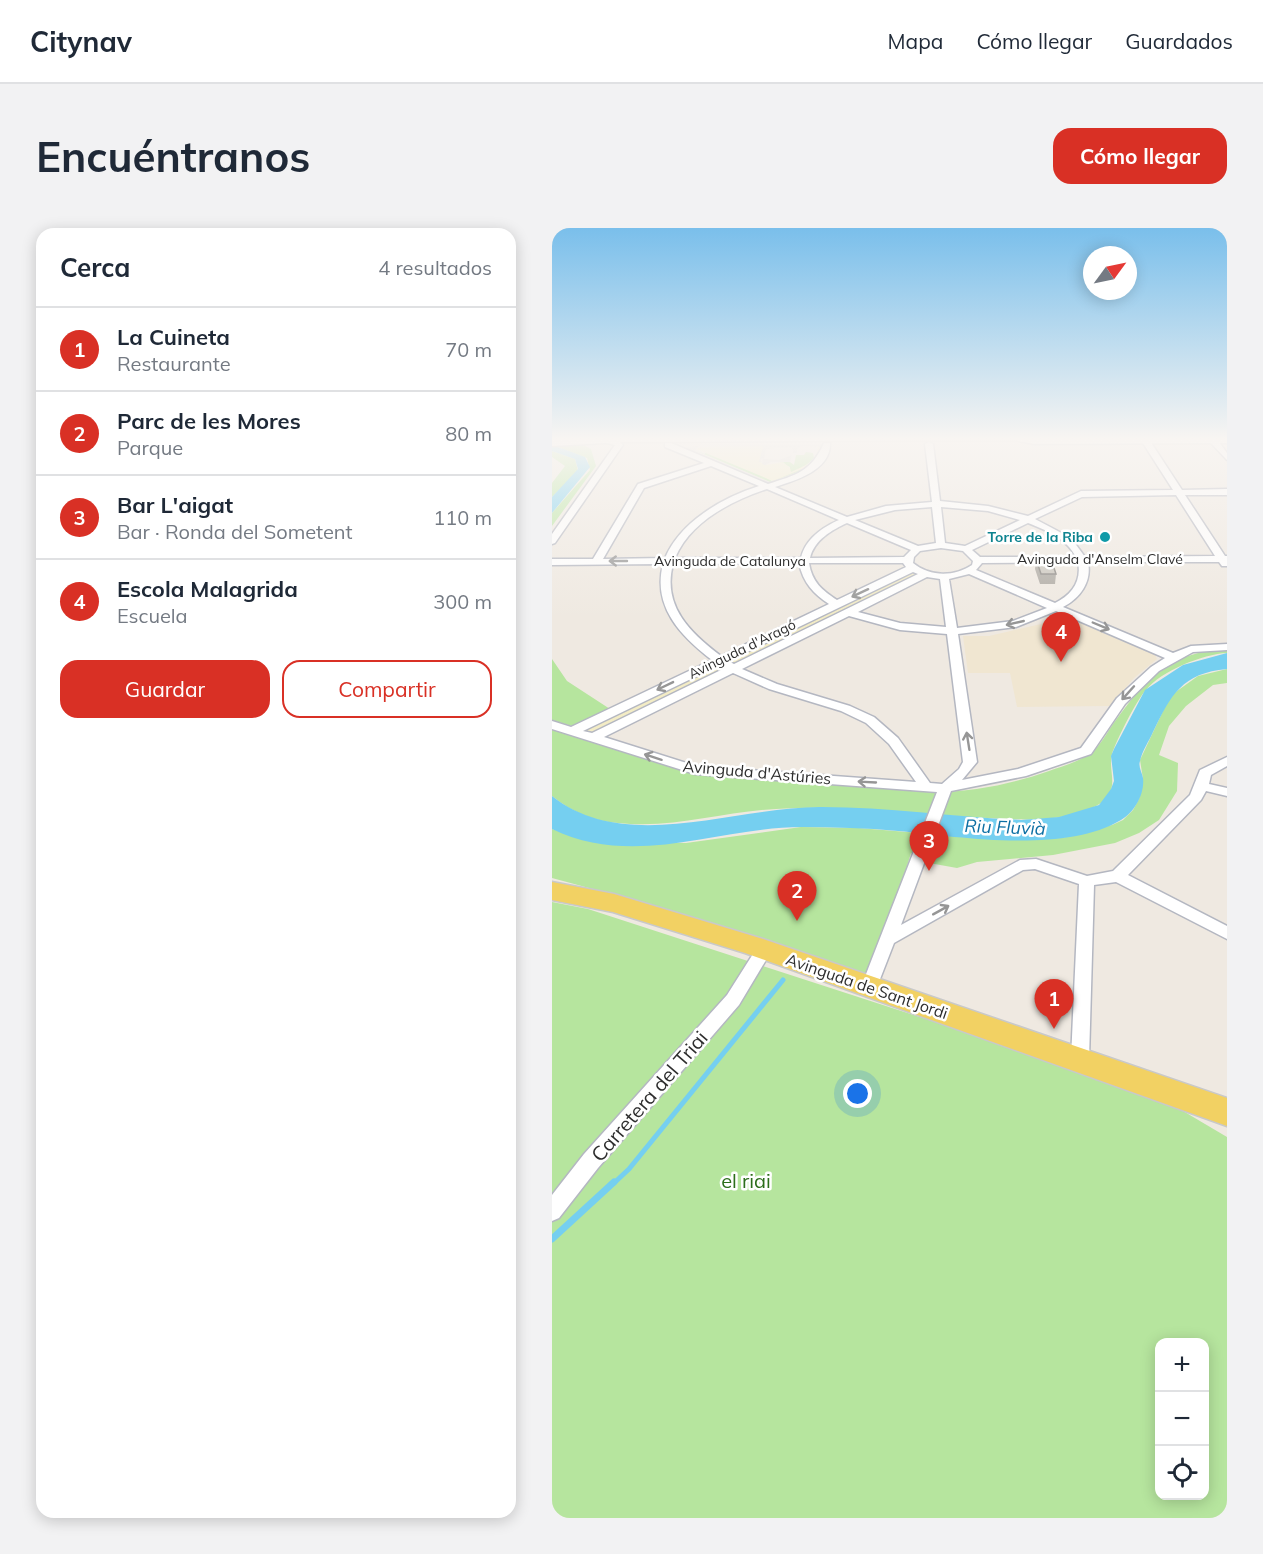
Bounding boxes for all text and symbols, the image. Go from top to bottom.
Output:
text: Citynav [30,24,132,59]
text: Mapa [888,28,943,54]
text: Cómo llegar [976,28,1092,54]
text: Guardados [1125,28,1233,54]
button: Cómo llegar [1053,128,1227,184]
text: Encuéntranos [36,130,310,183]
north arrow [1083,246,1137,300]
text: Cerca [60,251,130,284]
text: 4 resultados [378,255,492,280]
text: La Cuineta [117,323,230,351]
text: 1 [74,337,86,362]
text: 70 m [445,337,492,362]
text: Restaurante [117,351,231,376]
text: Parc de les Mores [117,407,301,435]
text: 2 [74,421,86,446]
text: 80 m [445,421,492,446]
text: Parque [117,435,183,460]
text: Bar L'aigat [117,491,233,519]
text: 3 [74,505,86,530]
text: 110 m [433,505,492,530]
text: Bar · Ronda del Sometent [117,519,353,544]
place label: Torre de la Riba [988,528,1093,546]
marker: Torre de la Riba [1098,530,1112,544]
street label: Avinguda d'Anselm Clavé [1017,550,1183,568]
street label: Avinguda de Catalunya [654,552,806,570]
one-way arrow [608,556,628,567]
text: Escola Malagrida [117,575,298,603]
one-way arrow [851,587,869,599]
text: 4 [74,589,86,614]
text: 300 m [433,589,492,614]
text: Escuela [117,603,188,628]
pin: 4 [1042,612,1080,662]
street label: Avinguda d'Aragó [685,615,799,683]
one-way arrow [1006,618,1025,629]
one-way arrow [1091,621,1109,632]
button: Guardar [60,660,270,718]
button: Compartir [282,660,492,718]
one-way arrow [656,680,674,692]
one-way arrow [1121,686,1135,701]
one-way arrow [962,731,973,751]
one-way arrow [644,751,663,762]
street label: Avinguda d'Astúries [682,756,832,788]
one-way arrow [857,776,877,787]
water label: Riu Fluvià [964,814,1046,840]
pin: 3 [910,822,949,871]
pin: 2 [778,872,816,921]
one-way arrow [932,904,949,916]
street label: Avinguda de Sant Jordi [783,949,951,1023]
pin: 1 [1034,980,1074,1029]
street label: Carretera del Triai [585,1026,713,1166]
your location [843,1079,872,1108]
park label: el riai [721,1168,771,1193]
map controls [1155,1338,1209,1500]
button: + [1155,1338,1209,1392]
button: − [1155,1392,1209,1446]
button: locate [1155,1446,1209,1500]

